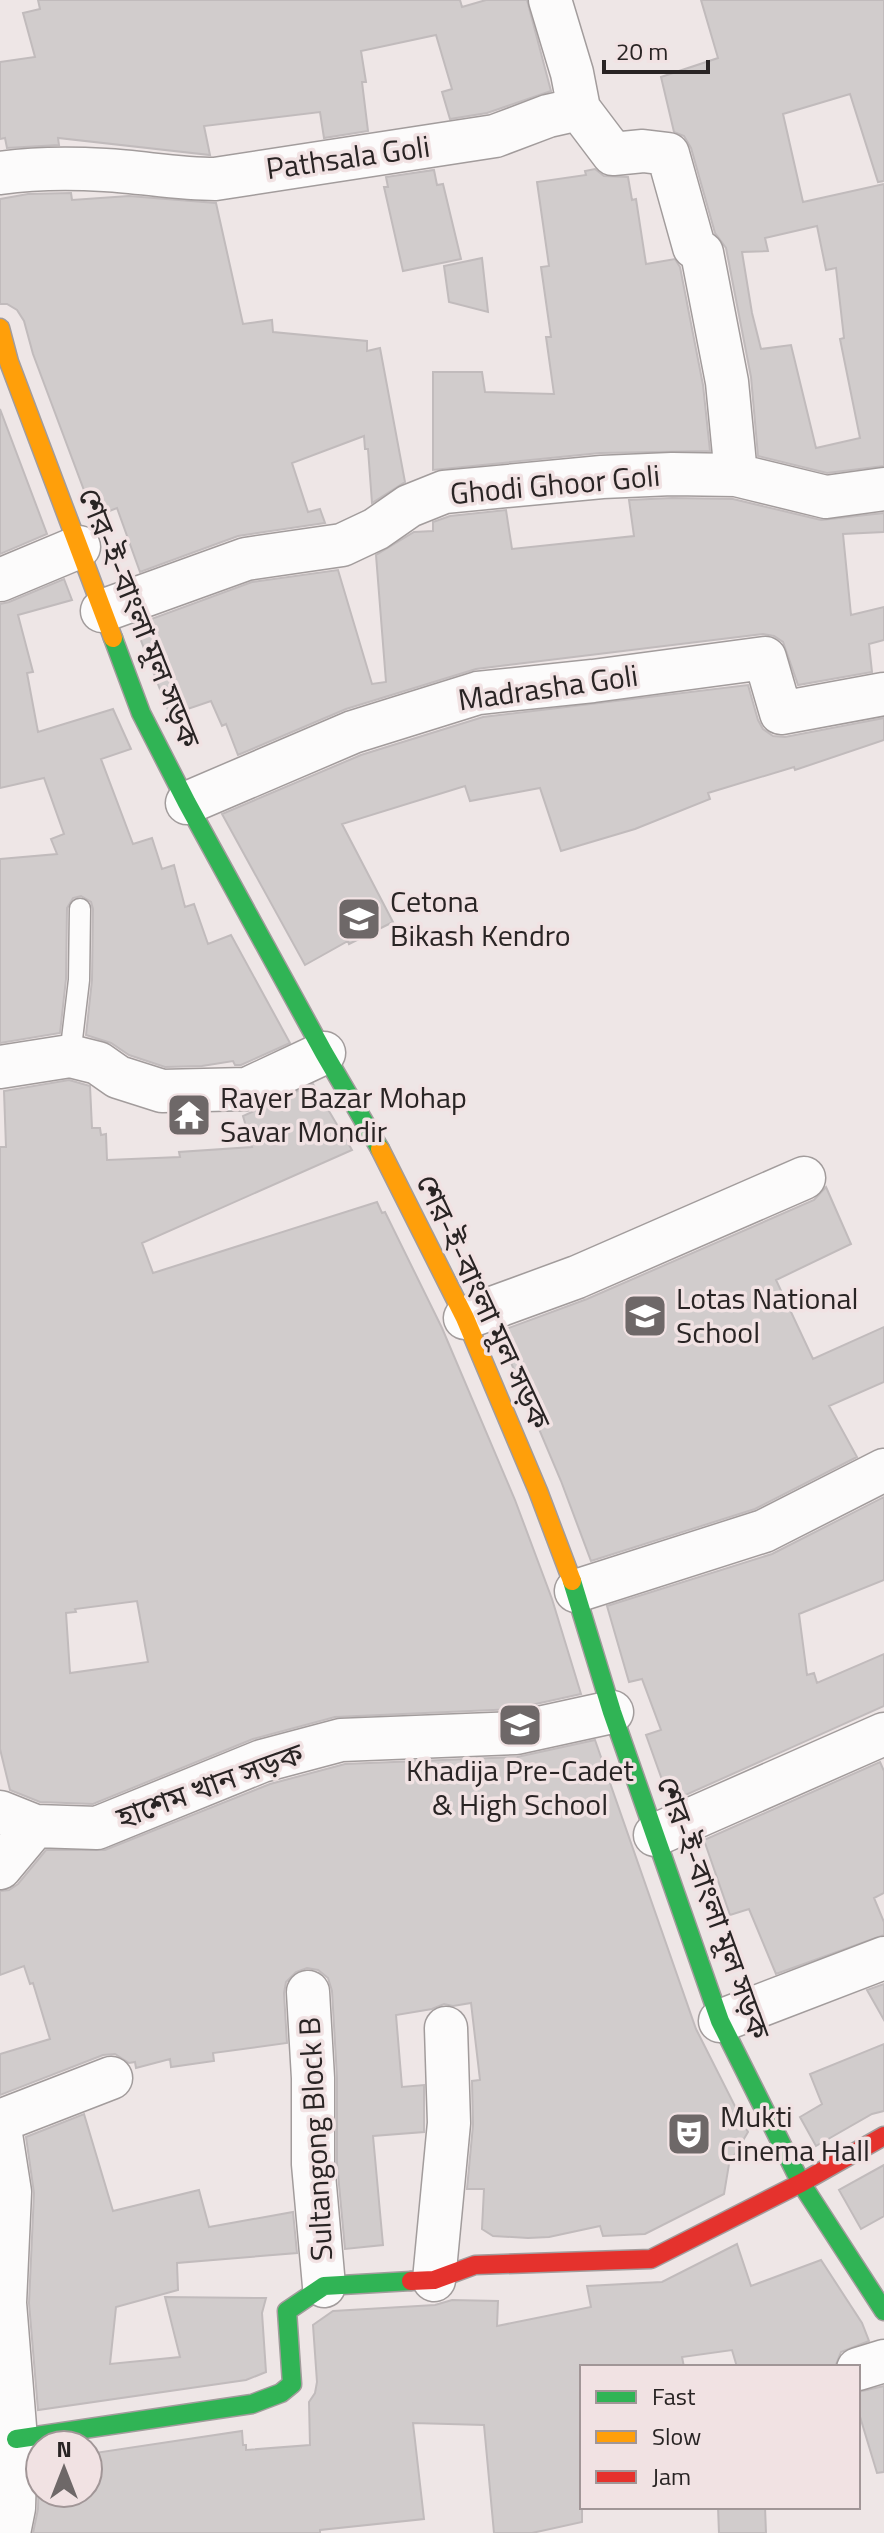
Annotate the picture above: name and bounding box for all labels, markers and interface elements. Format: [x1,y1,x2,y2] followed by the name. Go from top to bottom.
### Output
[604,24,708,74] scale bar
[616,33,668,69] text: 20 m
[263,123,433,191] street label: Pathsala Goli
[448,452,662,516] street label: Ghodi Ghoor Goli
[67,481,213,755] street label: শের-ই-বাংলা মূল সড়ক
[455,652,641,722] street label: Madrasha Goli
[390,878,571,958] place label: Cetona Bikash Kendro
[335,895,383,943] school or university icon: Cetona Bikash Kendro
[220,1074,467,1154] place label: Rayer Bazar Mohap Savar Mondir
[165,1091,213,1139] temple icon: Rayer Bazar Mohap Savar Mondir
[405,1166,564,1437] street label: শের-ই-বাংলা মূল সড়ক
[676,1275,858,1355] place label: Lotas National School
[621,1292,669,1340] school or university icon: Lotas National School
[496,1701,544,1749] school or university icon: Khadija Pre-Cadet & High School
[109,1730,310,1840] street label: হাশেম খান সড়ক
[406,1747,634,1827] place label: Khadija Pre-Cadet & High School
[645,1770,783,2046] street label: শের-ই-বাংলা মূল সড়ক
[286,2016,344,2262] street label: Sultangong Block B
[720,2093,870,2173] place label: Mukti Cinema Hall
[665,2110,713,2158] theatre icon: Mukti Cinema Hall
[580,2365,860,2509] legend
[652,2378,696,2414] text: Fast
[652,2418,701,2454] text: Slow
[24,2429,104,2509] north arrow
[56,2432,72,2466] text: N
[652,2458,691,2494] text: Jam

